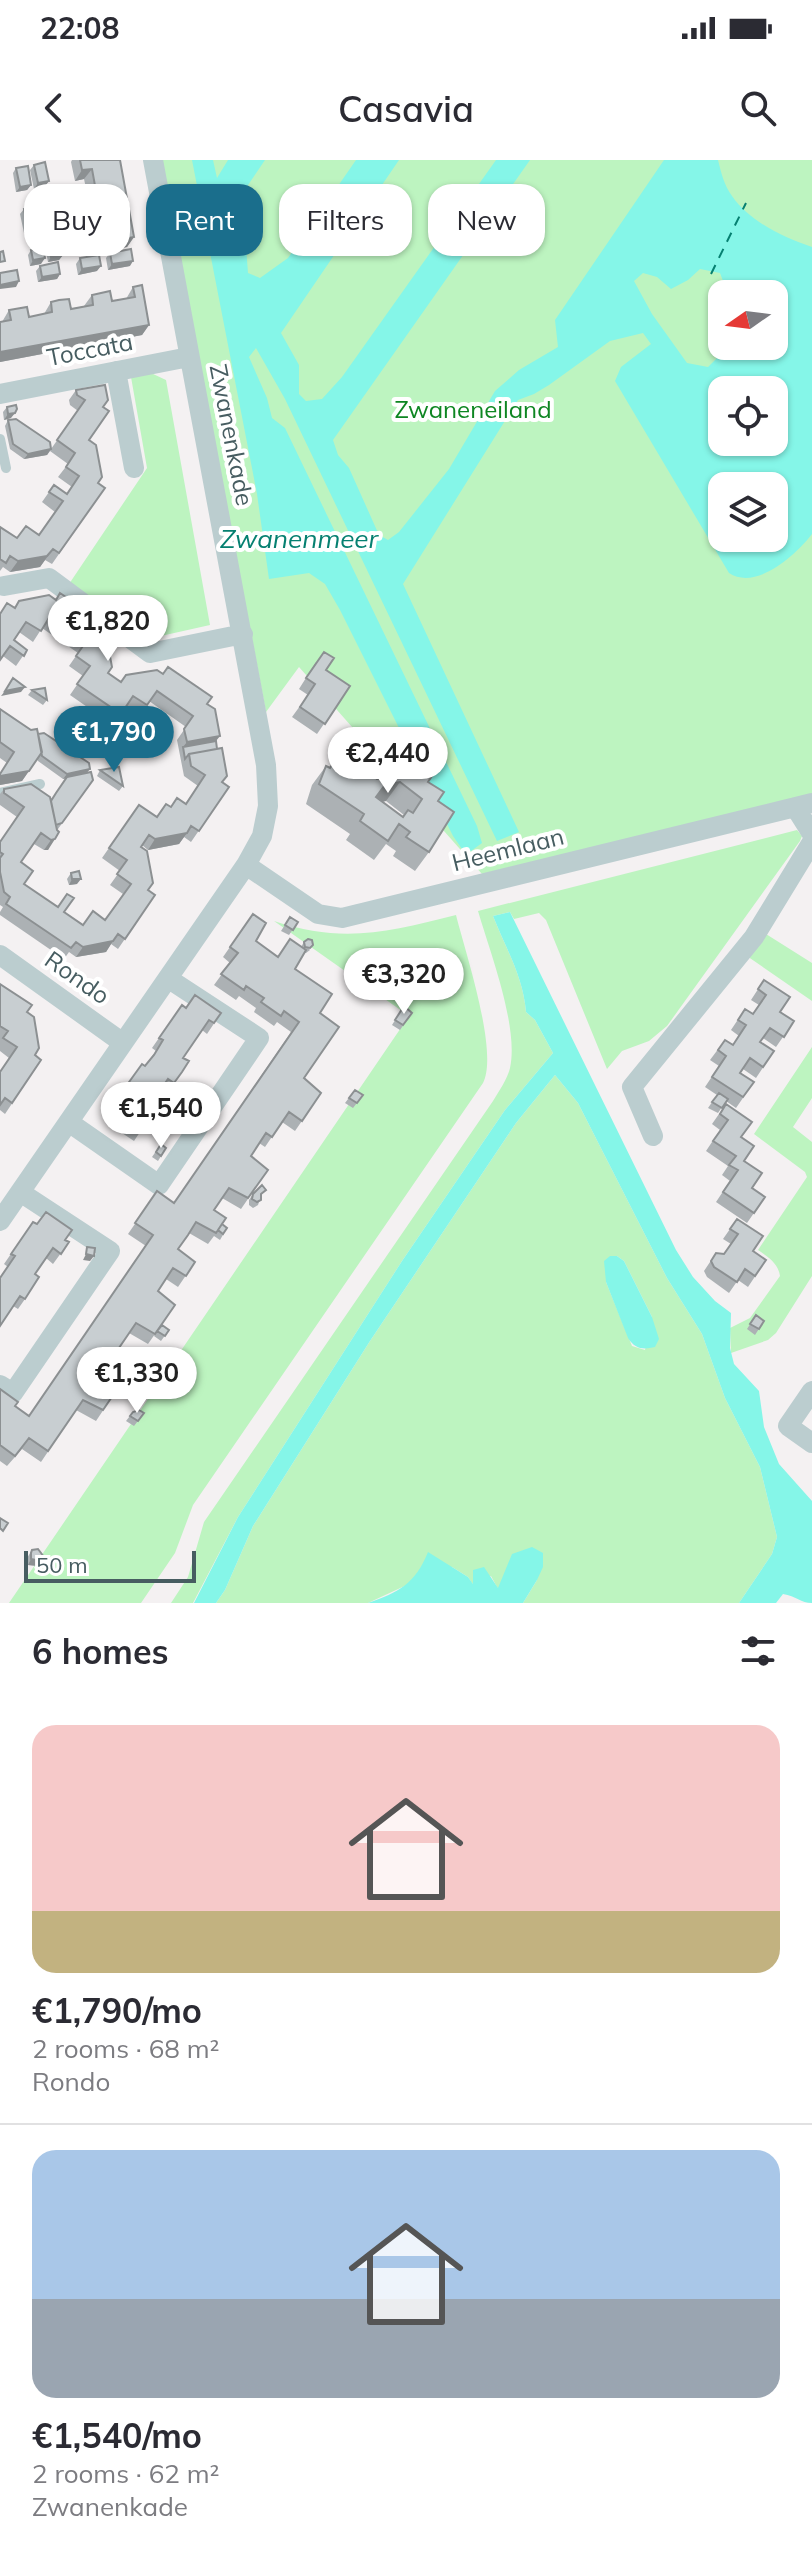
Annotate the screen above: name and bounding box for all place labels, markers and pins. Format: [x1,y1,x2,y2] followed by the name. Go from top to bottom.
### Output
[43,595,173,663] pin: €1,820
[49,706,179,774] pin: €1,790
[323,727,453,795] pin: €2,440
[339,948,469,1016] pin: €3,320
[96,1082,226,1150] pin: €1,540
[72,1347,202,1415] pin: €1,330

